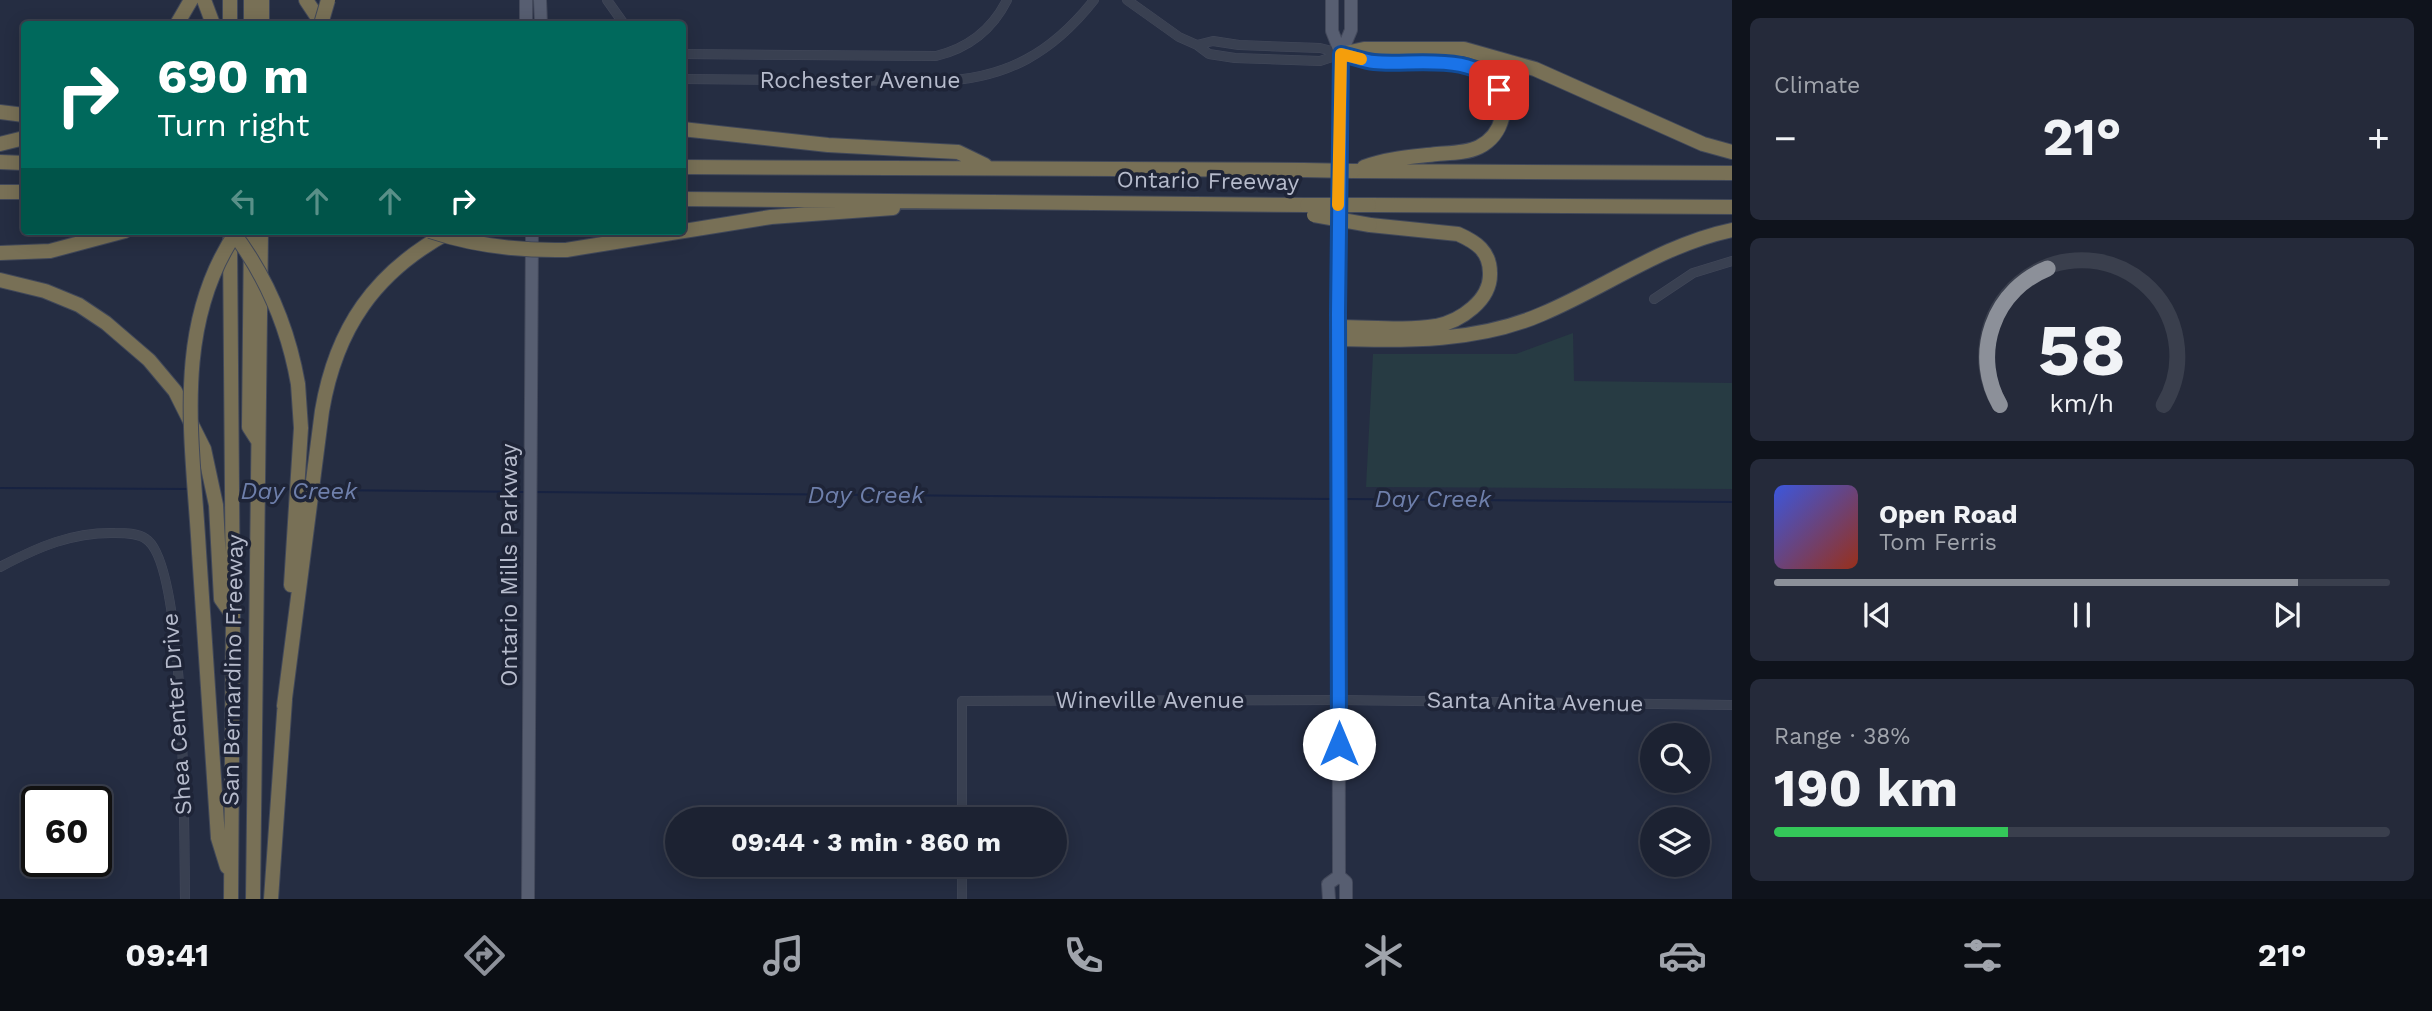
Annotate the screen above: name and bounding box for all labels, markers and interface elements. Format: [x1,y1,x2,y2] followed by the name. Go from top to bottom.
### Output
[157,47,309,105] text: 690 m
[42,49,133,140] icon: right
[1469,60,1529,120] pin
[759,67,961,94] street label: Rochester Avenue
[1480,71,1518,109] icon: arrive
[1774,72,1860,99] text: Climate
[157,106,309,144] text: Turn right
[2042,107,2122,168] text: 21°
[1774,116,1797,160] text: −
[2367,116,2390,160] text: +
[1117,166,1300,196] street label: Ontario Freeway
[225,182,263,220] icon: left
[298,182,336,220] icon: ahead
[371,182,409,220] icon: ahead
[444,182,482,220] icon: right
[2038,308,2126,394] text: 58
[2050,389,2114,418] text: km/h
[496,443,523,687] street label: Ontario Mills Parkway
[241,477,358,505] water label: Day Creek
[808,481,925,509] water label: Day Creek
[1375,485,1492,513] water label: Day Creek
[1879,499,2017,529] text: Open Road
[1879,529,1997,556] text: Tom Ferris
[217,534,249,806] street label: San Bernardino Freeway
[1858,596,1896,634] icon: previous
[2063,596,2101,634] icon: pause
[2268,596,2306,634] icon: next
[156,612,198,816] street label: Shea Center Drive
[1055,687,1245,714] street label: Wineville Avenue
[1426,687,1644,717] street label: Santa Anita Avenue
[1302,707,1376,781] position arrow
[1640,723,1710,877] map controls
[1640,723,1710,793] button: search
[1774,723,1910,750] text: Range · 38%
[1774,758,1958,819] text: 190 km
[21,786,112,877] speed limit sign: 60
[1640,807,1710,877] button: layers
[731,827,1001,857] text: 09:44 · 3 min · 860 m
[460,931,509,980] icon: directions
[759,931,808,980] icon: music
[1059,931,1108,980] icon: phone
[1359,931,1408,980] icon: climate
[1658,931,1707,980] icon: car
[1958,931,2007,980] icon: filters
[125,936,209,974] text: 09:41
[2258,936,2307,974] text: 21°

